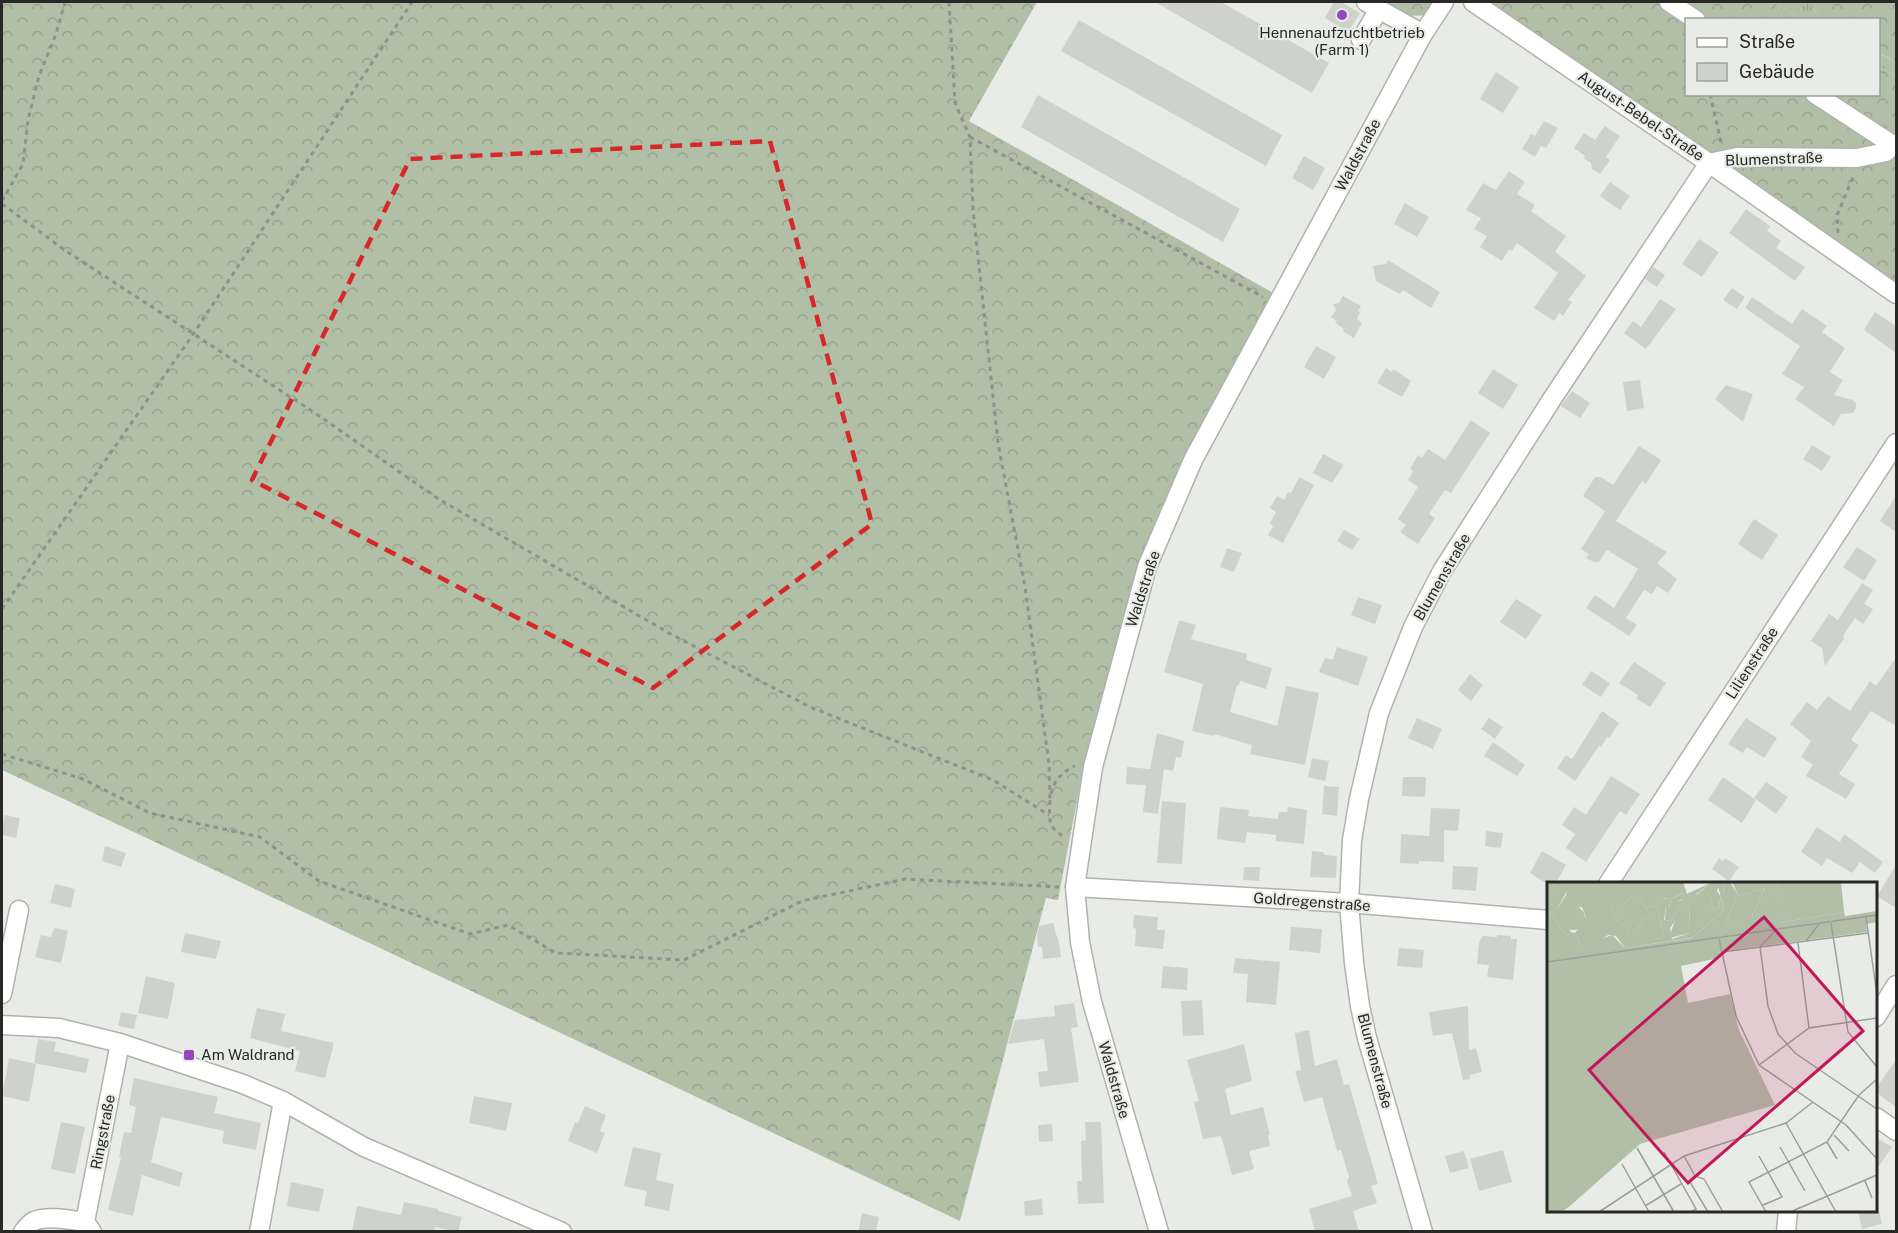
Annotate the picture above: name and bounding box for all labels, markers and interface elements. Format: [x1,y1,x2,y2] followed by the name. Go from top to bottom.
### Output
[1335,8,1349,22] marker: Hennenaufzuchtbetrieb (Farm 1)
[1685,18,1880,96] legend
[1259,24,1425,58] place label: Hennenaufzuchtbetrieb (Farm 1)
[1739,31,1795,52] text: Straße
[1739,61,1814,82] text: Gebäude
[1575,67,1707,164] street label: August-Bebel-Straße
[1331,116,1384,194] street label: Waldstraße
[1725,148,1823,169] street label: Blumenstraße
[1410,530,1473,623] street label: Blumenstraße
[1122,548,1163,629] street label: Waldstraße
[1722,624,1781,702] street label: Lilienstraße
[1547,882,1877,1212] inset map
[1253,889,1371,914] street label: Goldregenstraße
[1355,1011,1396,1110] street label: Blumenstraße
[1095,1039,1134,1120] street label: Waldstraße
[201,1046,295,1063] place label: Am Waldrand
[182,1048,196,1062] marker: Am Waldrand
[87,1093,118,1171] street label: Ringstraße

